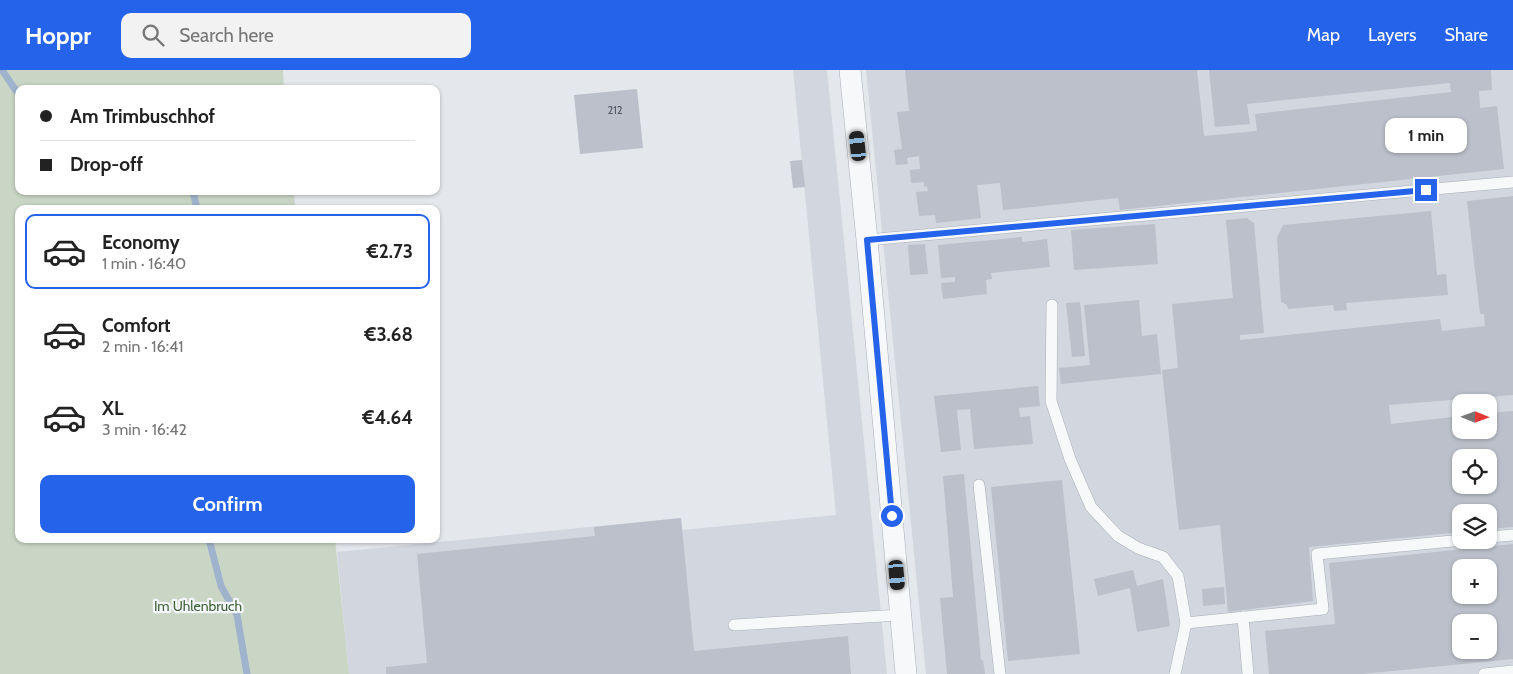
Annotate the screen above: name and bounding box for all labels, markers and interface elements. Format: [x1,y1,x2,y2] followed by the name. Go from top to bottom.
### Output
[121,13,471,58] search box
[25,21,91,50] text: Hoppr
[139,21,167,49] icon: search
[179,24,274,47] text: Search here
[1307,24,1340,46] text: Map
[1368,24,1417,46] text: Layers
[1445,24,1488,46] text: Share
[607,103,623,117] house number: 212
[70,105,215,128] text: Am Trimbuschhof
[1385,118,1467,152] callout: 1 min
[1408,126,1444,145] text: 1 min
[848,130,867,162] car
[70,153,143,176] text: Drop-off
[1415,179,1437,201] route end
[42,229,87,274] icon: car
[102,231,180,254] text: Economy
[367,240,413,263] text: €2.73
[102,254,186,273] text: 1 min · 16:40
[42,312,87,357] icon: car
[102,314,171,337] text: Comfort
[364,323,413,346] text: €3.68
[102,337,183,356] text: 2 min · 16:41
[1452,394,1498,439] north arrow
[1452,394,1497,659] map controls
[42,395,87,440] icon: car
[102,397,123,420] text: XL
[362,406,413,429] text: €4.64
[102,420,187,439] text: 3 min · 16:42
[1452,449,1497,494] button: locate
[40,475,415,533] button: Confirm
[1452,504,1497,549] button: layers
[881,505,903,527] route start
[888,559,905,591] car
[1452,559,1497,604] button: +
[154,597,242,615] park label: Im Uhlenbruch
[1452,614,1497,659] button: −

